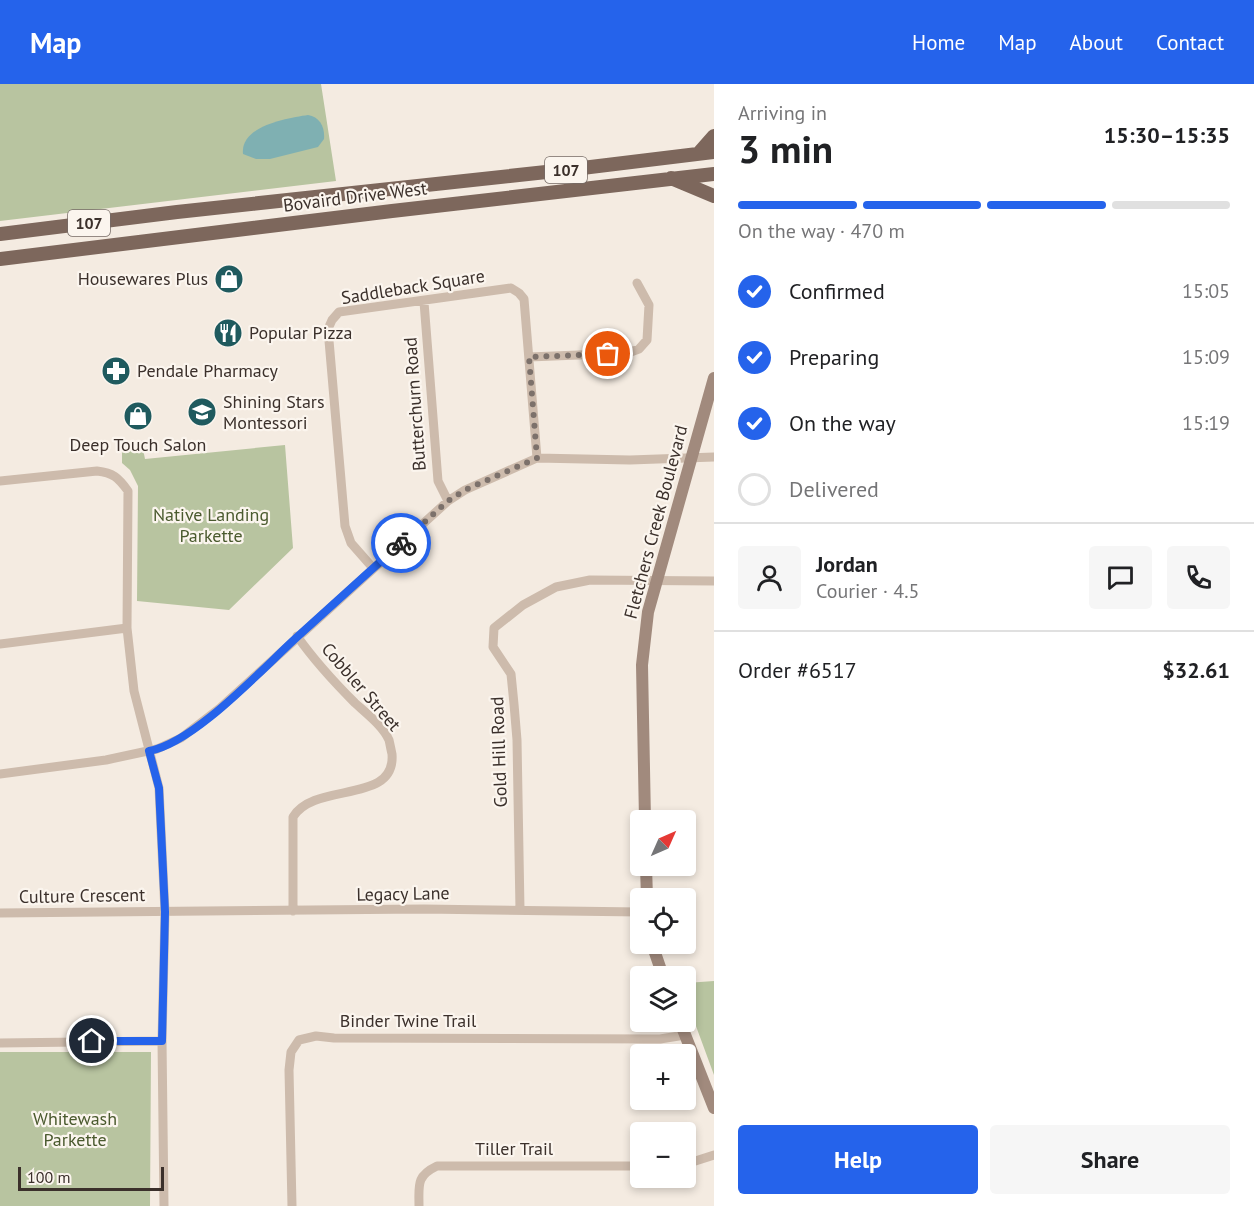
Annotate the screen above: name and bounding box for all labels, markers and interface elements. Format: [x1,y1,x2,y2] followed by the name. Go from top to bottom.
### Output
[30,24,81,61] text: Map
[912,29,965,56] text: Home
[998,29,1037,56] text: Map
[1070,29,1123,56] text: About
[1156,29,1224,56] text: Contact
[738,100,827,126] text: Arriving in
[1104,121,1230,149] text: 15:30–15:35
[738,123,833,174] text: 3 min
[545,157,587,183] road number: 107
[282,176,428,217] street label: Bovaird Drive West
[68,210,110,236] road number: 107
[738,218,905,244] text: On the way · 470 m
[213,263,245,295] shop icon: Housewares Plus
[339,264,486,309] street label: Saddleback Square
[78,267,208,290] place label: Housewares Plus
[738,275,771,308] icon: check
[789,277,885,305] text: Confirmed
[1182,278,1230,304] text: 15:05
[212,317,244,349] restaurant icon: Popular Pizza
[249,321,353,344] place label: Popular Pizza
[582,328,633,379] pin
[398,336,431,472] street label: Butterchurn Road
[591,337,624,370] icon: bag
[738,341,771,374] icon: check
[789,343,879,371] text: Preparing
[1182,344,1230,370] text: 15:09
[100,355,132,387] pharmacy icon: Pendale Pharmacy
[137,359,279,382] place label: Pendale Pharmacy
[223,390,325,434] place label: Shining Stars Montessori
[186,396,218,428] school or university icon: Shining Stars Montessori
[122,400,154,432] shop icon: Deep Touch Salon
[738,407,771,440] icon: check
[789,409,896,437] text: On the way
[1182,410,1230,436] text: 15:19
[619,423,692,621] street label: Fletchers Creek Boulevard
[70,433,206,456] place label: Deep Touch Salon
[789,475,879,503] text: Delivered
[153,503,269,547] park label: Native Landing Parkette
[371,513,431,573] courier
[385,527,418,560] icon: bike
[738,546,801,609] button: person
[1089,546,1152,609] button: chat
[1167,546,1230,609] button: phone
[816,550,878,578] text: Jordan
[816,578,919,604] text: Courier · 4.5
[317,638,406,736] street label: Cobbler Street
[738,656,857,684] text: Order #6517
[1162,656,1230,684] text: $32.61
[485,696,512,808] street label: Gold Hill Road
[630,810,696,876] north arrow
[630,810,696,1188] map controls
[356,881,450,906] street label: Legacy Lane
[19,883,145,908] street label: Culture Crescent
[630,888,696,954] button: locate
[630,966,696,1032] button: layers
[340,1009,477,1032] street label: Binder Twine Trail
[66,1015,117,1066] pin
[75,1024,108,1057] icon: home
[630,1044,696,1110] button: +
[33,1107,117,1151] park label: Whitewash Parkette
[630,1122,696,1188] button: −
[738,1125,978,1194] button: Help
[990,1125,1230,1194] button: Share
[475,1137,554,1160] street label: Tiller Trail
[18,1164,164,1192] scale bar
[27,1167,70,1187] text: 100 m

